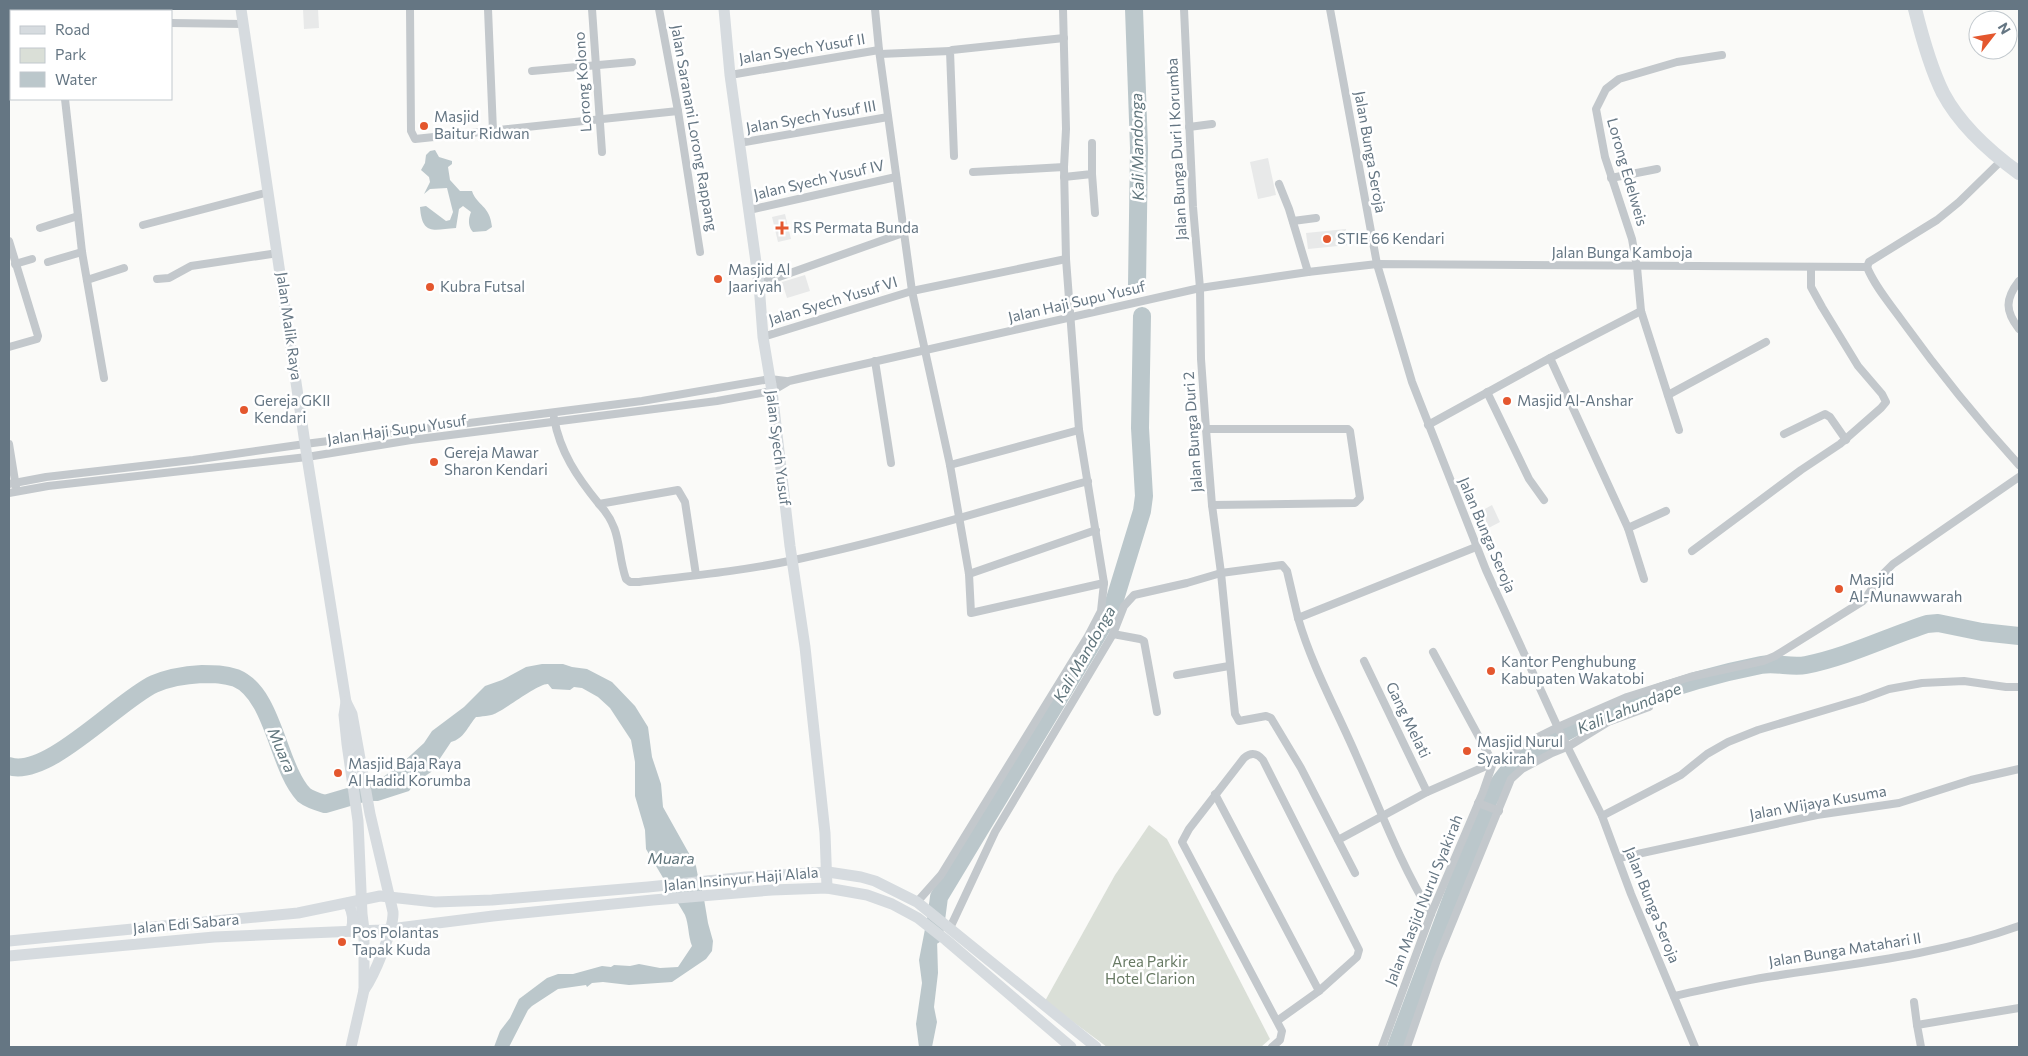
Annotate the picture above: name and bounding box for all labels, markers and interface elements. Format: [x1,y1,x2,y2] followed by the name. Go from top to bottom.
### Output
[10,10,172,100] legend
[1968,10,2018,60] north arrow
[1995,19,2015,37] text: N
[55,20,90,38] text: Road
[668,23,722,233] street label: Jalan Saranani Lorong Rappang
[737,29,866,67] street label: Jalan Syech Yusuf II
[570,31,594,133] street label: Lorong Kolono
[55,45,86,63] text: Park
[1162,57,1190,241] street label: Jalan Bunga Duri I Korumba
[55,70,97,88] text: Water
[1351,89,1391,214] street label: Jalan Bunga Seroja
[1126,93,1147,201] water label: Kali Mandonga
[744,96,877,136] street label: Jalan Syech Yusuf III
[434,107,530,142] place label: Masjid Baitur Ridwan
[1604,116,1652,228] street label: Lorong Edelweis
[418,120,430,132] marker: Masjid Baitur Ridwan
[752,155,886,203] street label: Jalan Syech Yusuf IV
[793,218,919,236] place label: RS Permata Bunda
[775,221,789,235] marker: RS Permata Bunda
[1337,229,1445,247] place label: STIE 66 Kendari
[1321,233,1333,245] marker: STIE 66 Kendari
[1551,243,1693,261] street label: Jalan Bunga Kamboja
[728,260,790,295] place label: Masjid Al Jaariyah
[273,271,307,381] street label: Jalan Malik Raya
[766,272,899,328] street label: Jalan Syech Yusuf VI
[712,273,724,285] marker: Masjid Al Jaariyah
[1006,276,1147,326] street label: Jalan Haji Supu Yusuf
[440,277,525,295] place label: Kubra Futsal
[424,281,436,293] marker: Kubra Futsal
[1179,371,1205,493] street label: Jalan Bunga Duri 2
[763,389,795,507] street label: Jalan Syech Yusuf
[254,391,331,426] place label: Gereja GKII Kendari
[1517,391,1634,409] place label: Masjid Al-Anshar
[1501,395,1513,407] marker: Masjid Al-Anshar
[238,404,250,416] marker: Gereja GKII Kendari
[326,410,468,448] street label: Jalan Haji Supu Yusuf
[444,443,548,478] place label: Gereja Mawar Sharon Kendari
[428,456,440,468] marker: Gereja Mawar Sharon Kendari
[1455,474,1520,595] street label: Jalan Bunga Seroja
[1849,570,1962,605] place label: Masjid Al-Munawwarah
[1833,583,1845,595] marker: Masjid Al-Munawwarah
[1048,602,1119,705] water label: Kali Mandonga
[1501,652,1644,687] place label: Kantor Penghubung Kabupaten Wakatobi
[1485,665,1497,677] marker: Kantor Penghubung Kabupaten Wakatobi
[1574,678,1684,737] water label: Kali Lahundape
[1383,679,1435,761] street label: Gang Melati
[264,724,300,775] water label: Muara
[1477,732,1563,767] place label: Masjid Nurul Syakirah
[1461,745,1473,757] marker: Masjid Nurul Syakirah
[348,754,471,789] place label: Masjid Baja Raya Al Hadid Korumba
[332,767,344,779] marker: Masjid Baja Raya Al Hadid Korumba
[1748,781,1888,823] street label: Jalan Wijaya Kusuma
[1381,812,1466,988] street label: Jalan Masjid Nurul Syakirah
[1621,844,1684,965] street label: Jalan Bunga Seroja
[647,848,695,867] water label: Muara
[663,862,819,894] street label: Jalan Insinyur Haji Alala
[132,909,240,937] street label: Jalan Edi Sabara
[352,923,439,958] place label: Pos Polantas Tapak Kuda
[1767,928,1922,970] street label: Jalan Bunga Matahari II
[336,936,348,948] marker: Pos Polantas Tapak Kuda
[1105,952,1195,987] park label: Area Parkir Hotel Clarion

